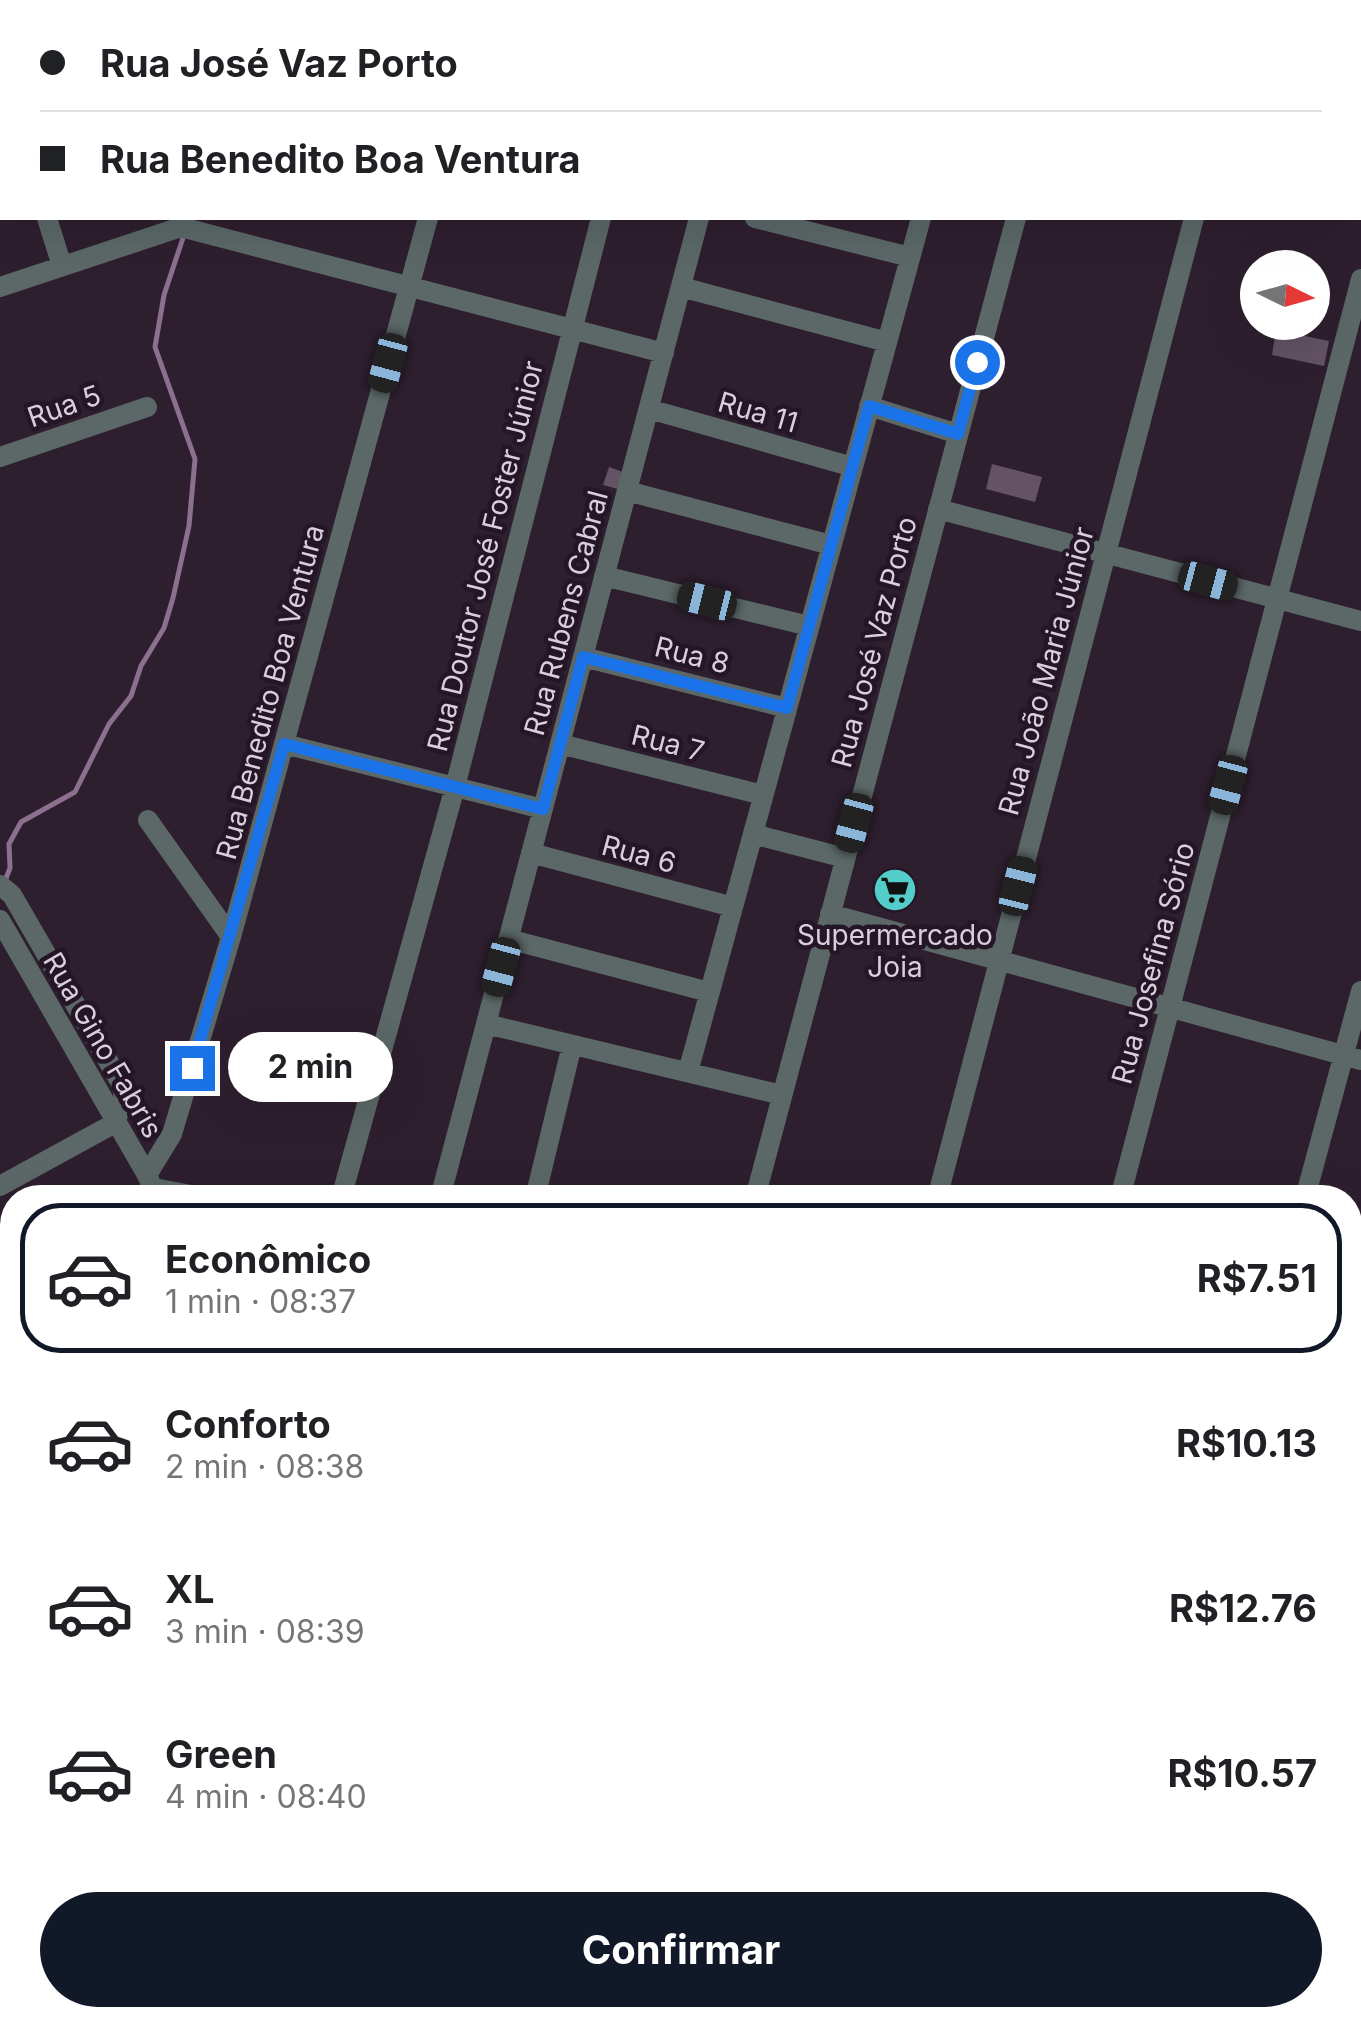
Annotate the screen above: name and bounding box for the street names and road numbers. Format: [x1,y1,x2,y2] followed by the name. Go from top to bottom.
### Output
[420,357,550,755] street label: Rua Doutor José Foster Júnior
[23,378,105,434] street label: Rua 5
[714,385,802,439] street label: Rua 11
[517,487,615,739] street label: Rua Rubens Cabral
[824,513,924,771] street label: Rua José Vaz Porto
[209,521,331,863] street label: Rua Benedito Boa Ventura
[991,523,1101,819] street label: Rua João Maria Júnior
[651,629,733,681] street label: Rua 8
[628,718,708,768] street label: Rua 7
[598,828,680,880] street label: Rua 6
[1104,839,1202,1087] street label: Rua Josefina Sório
[36,946,170,1144] street label: Rua Gino Fabris

